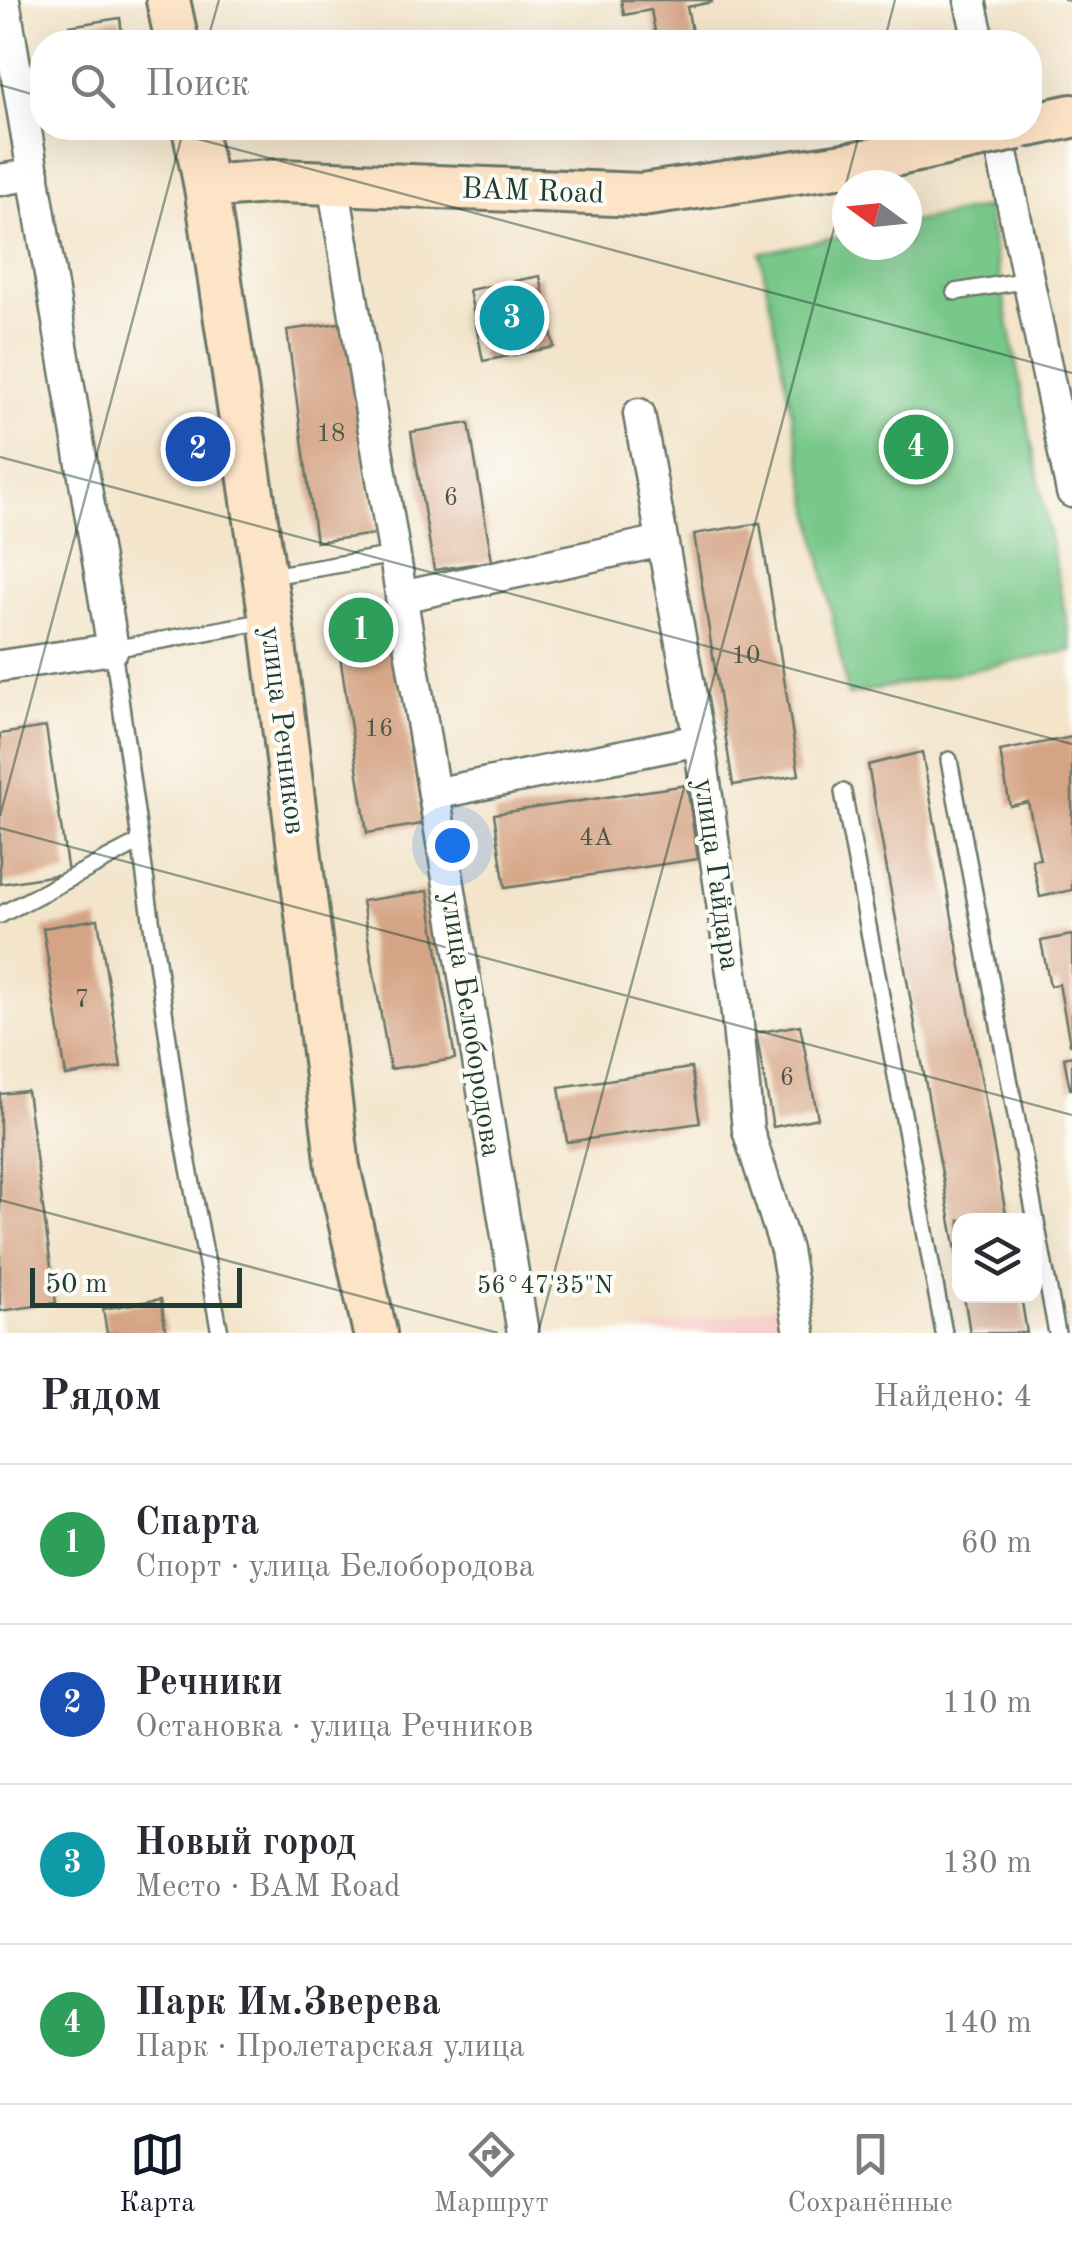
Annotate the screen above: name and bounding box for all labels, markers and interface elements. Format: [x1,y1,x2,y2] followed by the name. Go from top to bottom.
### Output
[30,30,1042,140] search box
[65,58,120,113] icon: search
[145,66,250,104] text: Поиск
[832,170,922,260] north arrow
[461,175,605,209] street label: BAM Road
[480,280,544,356] pin: 3
[884,410,948,484] pin: 4
[166,412,230,486] pin: 2
[316,422,346,447] house number: 18
[444,486,458,511] house number: 6
[328,592,394,668] pin: 1
[254,624,310,836] street label: улица Речников
[731,644,761,669] house number: 10
[364,717,394,742] house number: 16
[688,776,744,972] street label: улица Гайдара
[427,820,478,871] your location
[579,826,613,851] house number: 4А
[434,889,506,1159] street label: улица Белобородова
[75,988,89,1013] house number: 7
[780,1066,794,1091] house number: 6
[952,1213,1042,1303] map controls
[952,1213,1042,1303] button: layers
[30,1263,242,1308] scale bar
[45,1271,108,1299] text: 50 m
[477,1274,613,1299] text: 56°47'35"N
[40,1377,162,1419] text: Рядом
[873,1382,1032,1414] text: Найдено: 4
[135,1505,259,1543] text: Спарта
[63,1528,82,1560] text: 1
[961,1528,1032,1560] text: 60 m
[135,1552,535,1584] text: Спорт · улица Белобородова
[135,1665,283,1703] text: Речники
[63,1688,82,1720] text: 2
[942,1688,1032,1720] text: 110 m
[135,1712,533,1744] text: Остановка · улица Речников
[135,1825,356,1863] text: Новый город
[63,1848,82,1880] text: 3
[942,1848,1032,1880] text: 130 m
[135,1872,401,1904] text: Место · BAM Road
[135,1985,441,2023] text: Парк Им.Зверева
[63,2008,82,2040] text: 4
[942,2008,1032,2040] text: 140 m
[135,2032,525,2064] text: Парк · Пролетарская улица
[119,2127,195,2222] tab: Карта
[434,2127,549,2222] tab: Маршрут
[787,2127,953,2222] tab: Сохранённые

